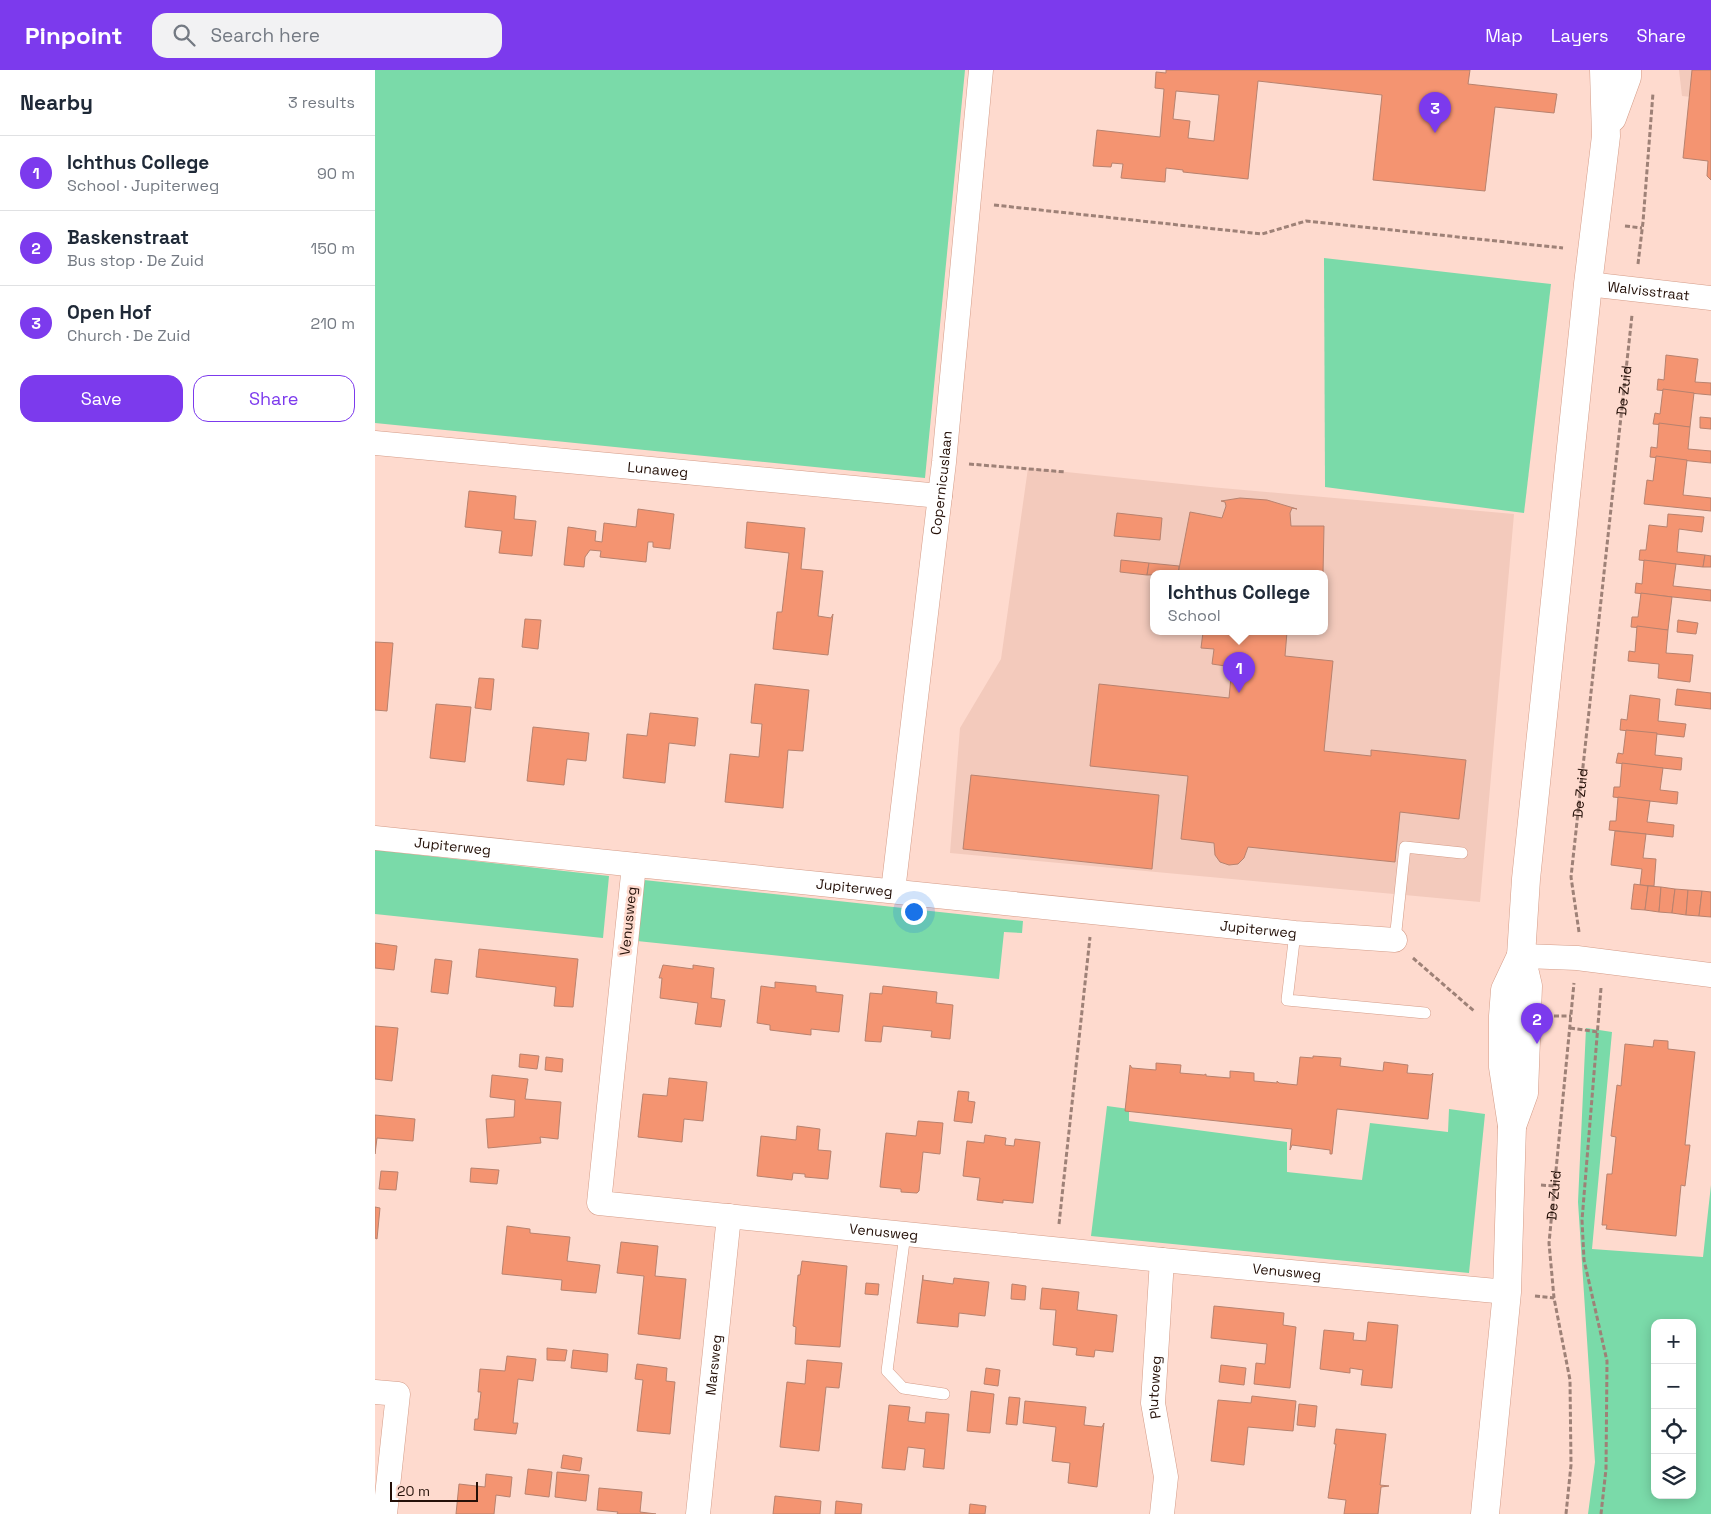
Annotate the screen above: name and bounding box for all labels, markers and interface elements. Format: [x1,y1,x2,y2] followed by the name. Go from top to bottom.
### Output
[152,13,502,58] search box
[25,20,122,51] text: Pinpoint
[170,21,198,49] icon: search
[210,23,320,48] text: Search here
[1485,24,1523,47] text: Map
[1551,24,1608,47] text: Layers
[1636,24,1686,47] text: Share
[20,89,93,116] text: Nearby
[288,92,355,113] text: 3 results
[1419,92,1451,133] pin: 3
[67,150,209,175] text: Ichthus College
[32,163,40,184] text: 1
[317,163,355,184] text: 90 m
[67,175,219,196] text: School · Jupiterweg
[67,225,189,250] text: Baskenstraat
[31,238,41,259] text: 2
[311,238,355,259] text: 150 m
[67,250,204,271] text: Bus stop · De Zuid
[1606,277,1691,305] street label: Walvisstraat
[67,300,152,325] text: Open Hof
[31,313,41,334] text: 3
[311,313,355,334] text: 210 m
[67,325,190,346] text: Church · De Zuid
[1612,364,1635,416] street label: De Zuid
[20,375,183,422] button: Save
[193,375,355,422] button: Share
[926,430,956,536] street label: Copernicuslaan
[627,458,689,481] street label: Lunaweg
[1150,570,1328,635] popup
[1168,580,1310,605] text: Ichthus College
[1168,605,1221,626] text: School
[1223,652,1255,693] pin: 1
[1568,767,1592,819] street label: De Zuid
[413,833,492,859] street label: Jupiterweg
[815,875,894,900] street label: Jupiterweg
[615,886,641,956] street label: Venusweg
[901,899,927,925] your location
[1219,916,1298,942] street label: Jupiterweg
[1521,1003,1553,1044] pin: 2
[1542,1169,1565,1221] street label: De Zuid
[848,1219,919,1244] street label: Venusweg
[1252,1259,1322,1284] street label: Venusweg
[1651,1319,1696,1499] map controls
[1651,1319,1696,1364] button: +
[701,1334,726,1396] street label: Marsweg
[1144,1355,1165,1420] street label: Plutoweg
[1651,1364,1696,1409] button: −
[1651,1409,1696,1454] button: locate
[1651,1454,1696,1499] button: layers
[390,1479,477,1502] scale bar
[397,1482,430,1500] text: 20 m

